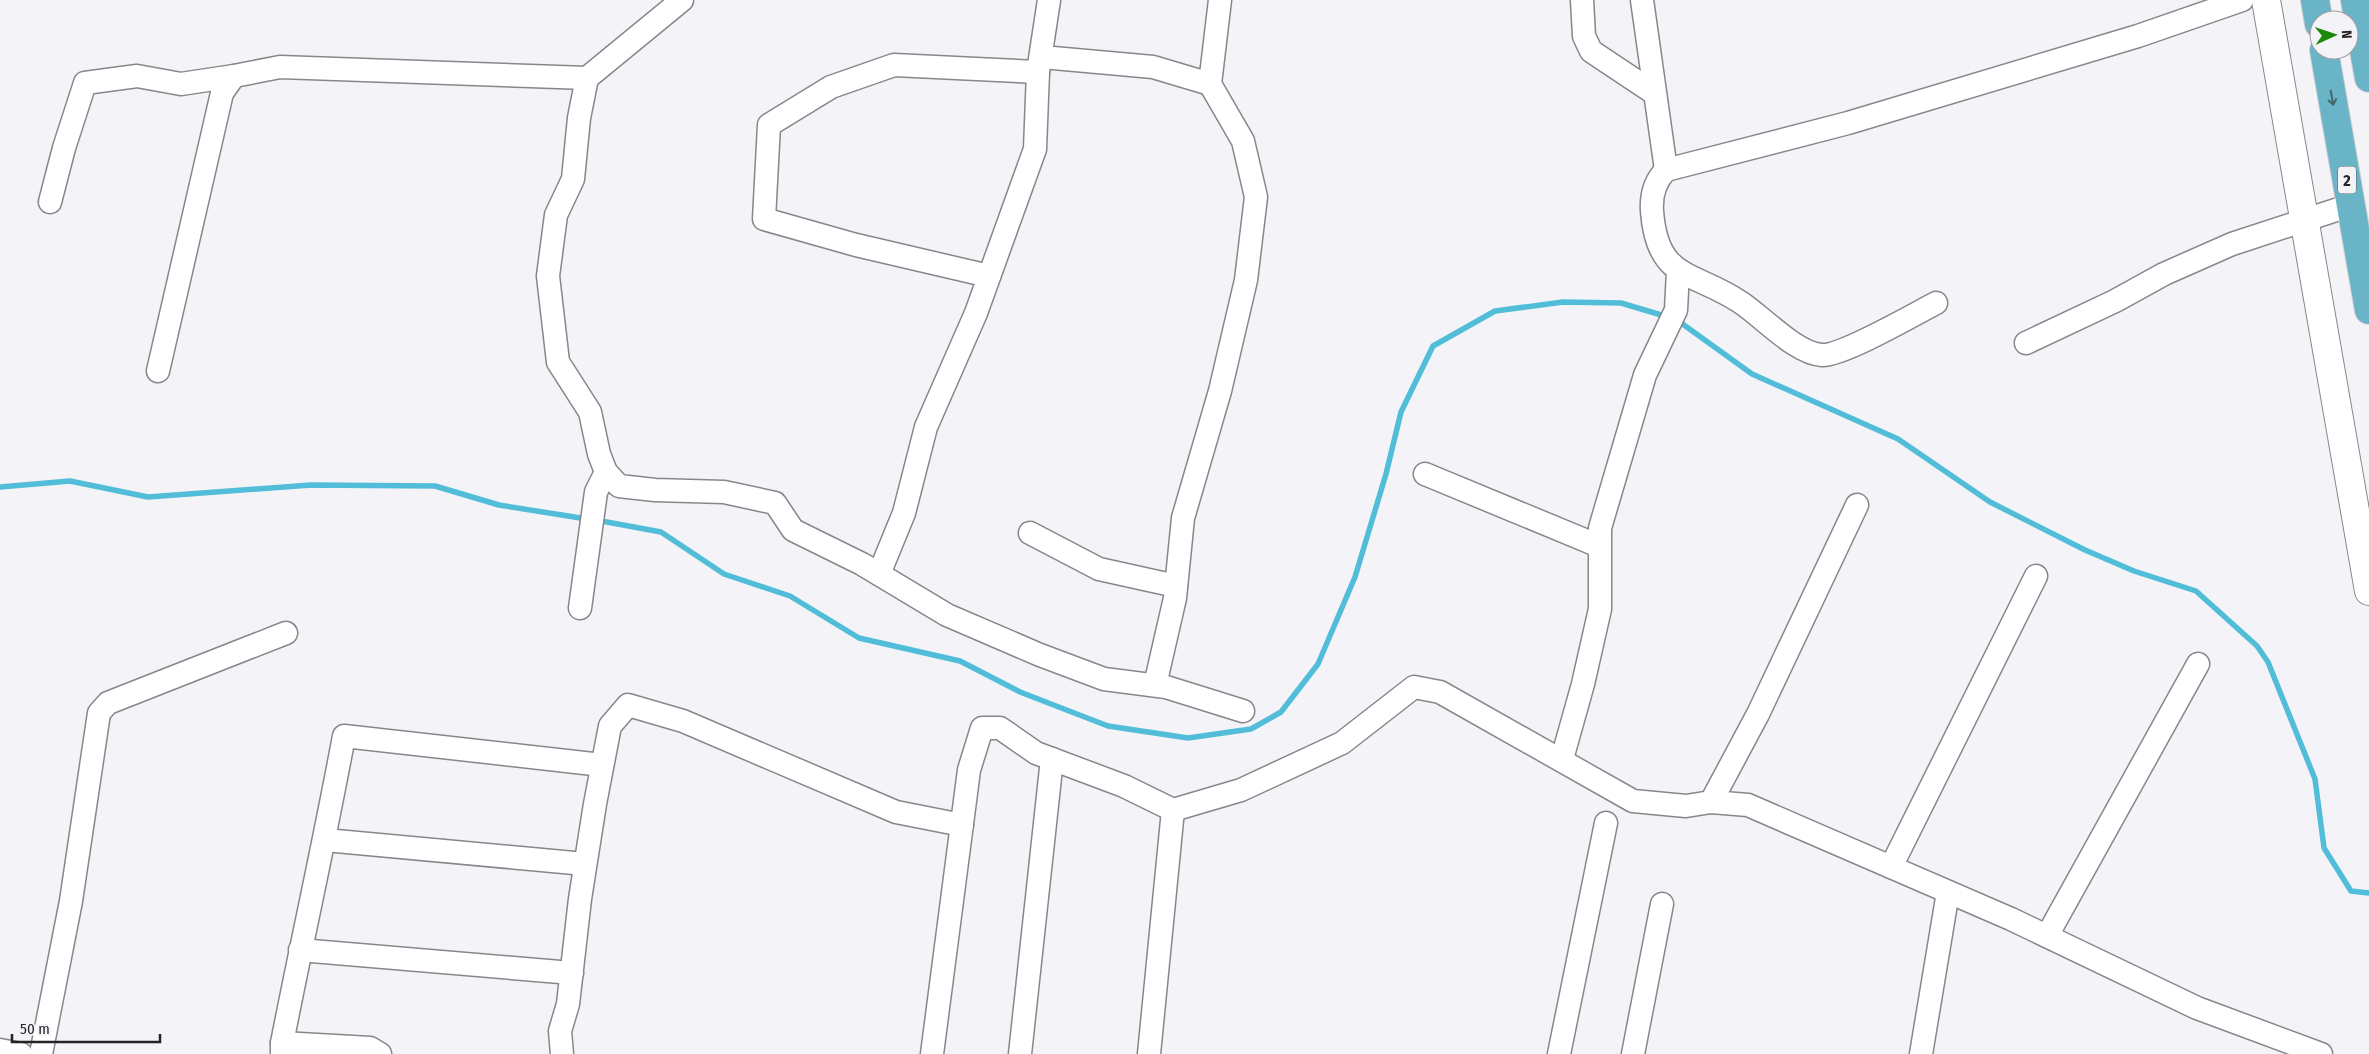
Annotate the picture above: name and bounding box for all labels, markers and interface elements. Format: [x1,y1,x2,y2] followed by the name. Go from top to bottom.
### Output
[2309,10,2359,60] north arrow
[2338,30,2355,39] text: N
[2328,90,2338,106] one-way arrow
[2338,166,2356,194] road number: 2
[12,1012,160,1044] scale bar
[20,1020,50,1038] text: 50 m

